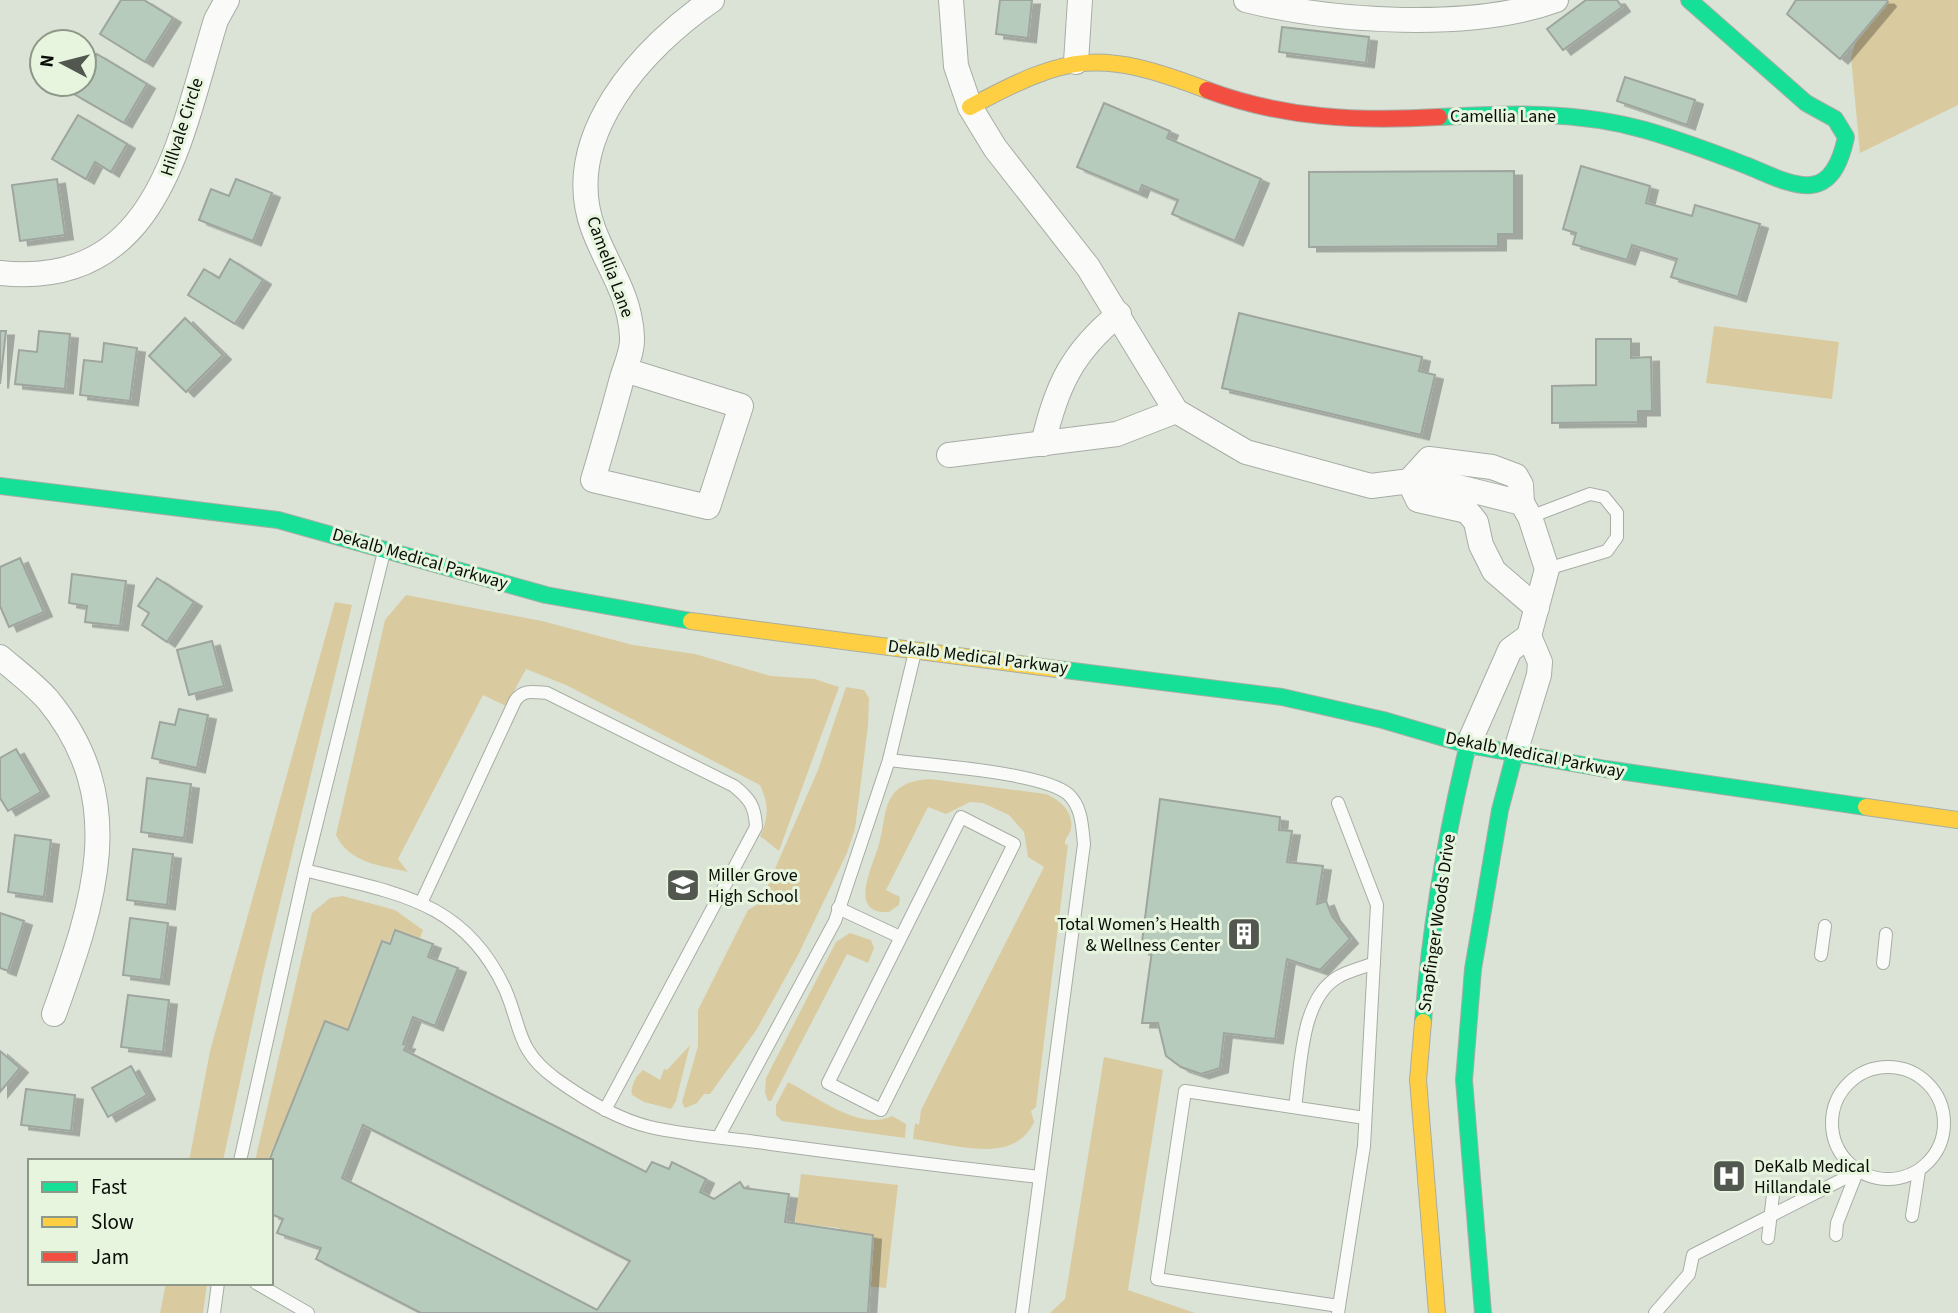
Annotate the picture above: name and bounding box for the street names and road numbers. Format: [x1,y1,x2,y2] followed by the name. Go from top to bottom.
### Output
[154,75,210,179] street label: Hillvale Circle
[1450,104,1556,129] street label: Camellia Lane
[580,213,640,321] street label: Camellia Lane
[329,522,511,596] street label: Dekalb Medical Parkway
[886,634,1070,681] street label: Dekalb Medical Parkway
[1444,725,1627,785] street label: Dekalb Medical Parkway
[1412,832,1462,1014] street label: Snapfinger Woods Drive

